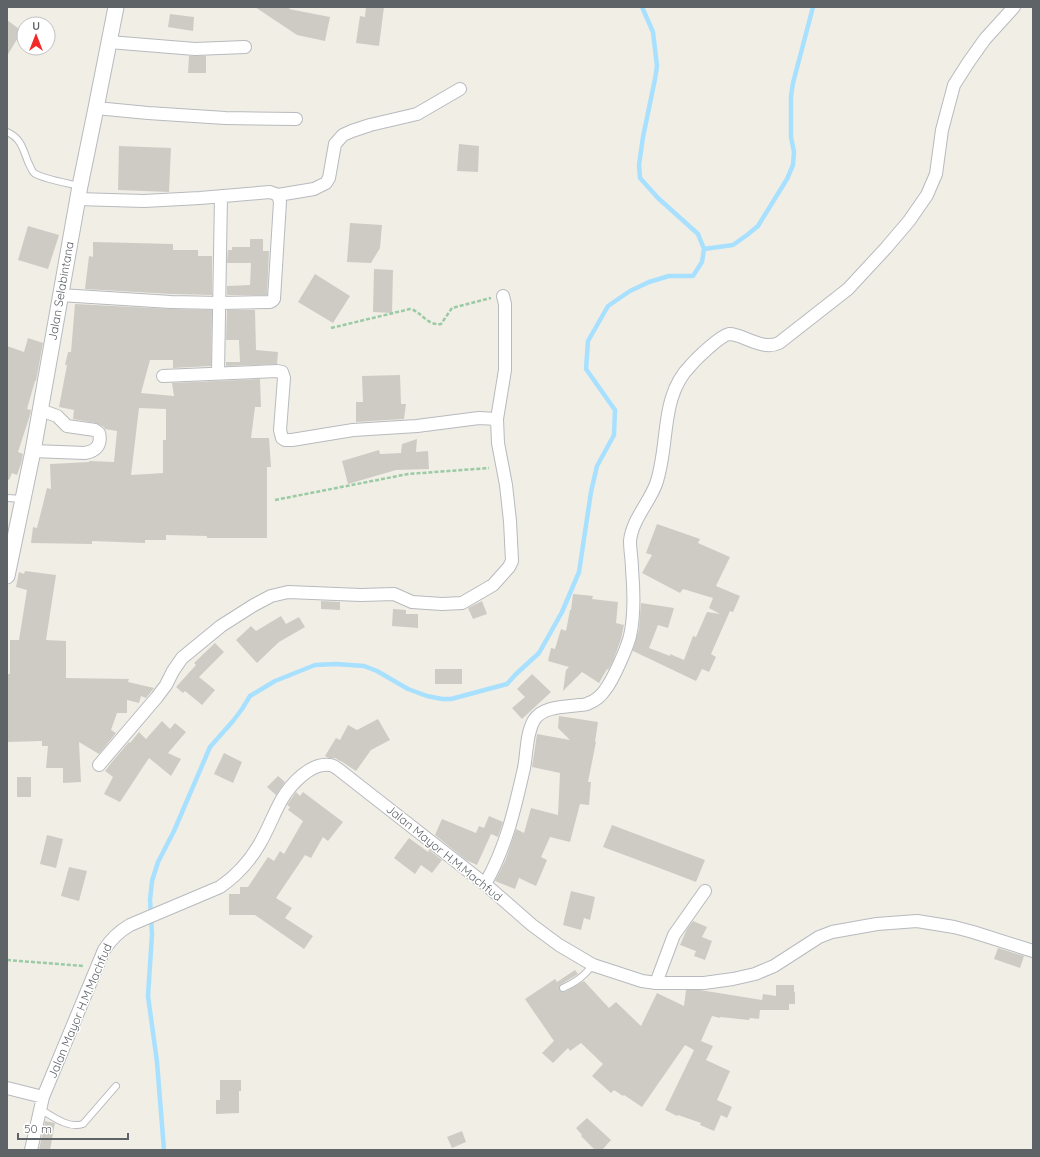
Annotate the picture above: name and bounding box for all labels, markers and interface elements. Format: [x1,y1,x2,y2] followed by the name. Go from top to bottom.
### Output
[16,16,56,56] north arrow
[32,19,40,33] text: U
[44,240,77,342] street label: Jalan Selabintana
[383,801,505,904] street label: Jalan Mayor H.M.Machfud
[44,941,115,1080] street label: Jalan Mayor H.M.Machfud
[18,1115,128,1141] scale bar
[24,1121,52,1136] text: 50 m

